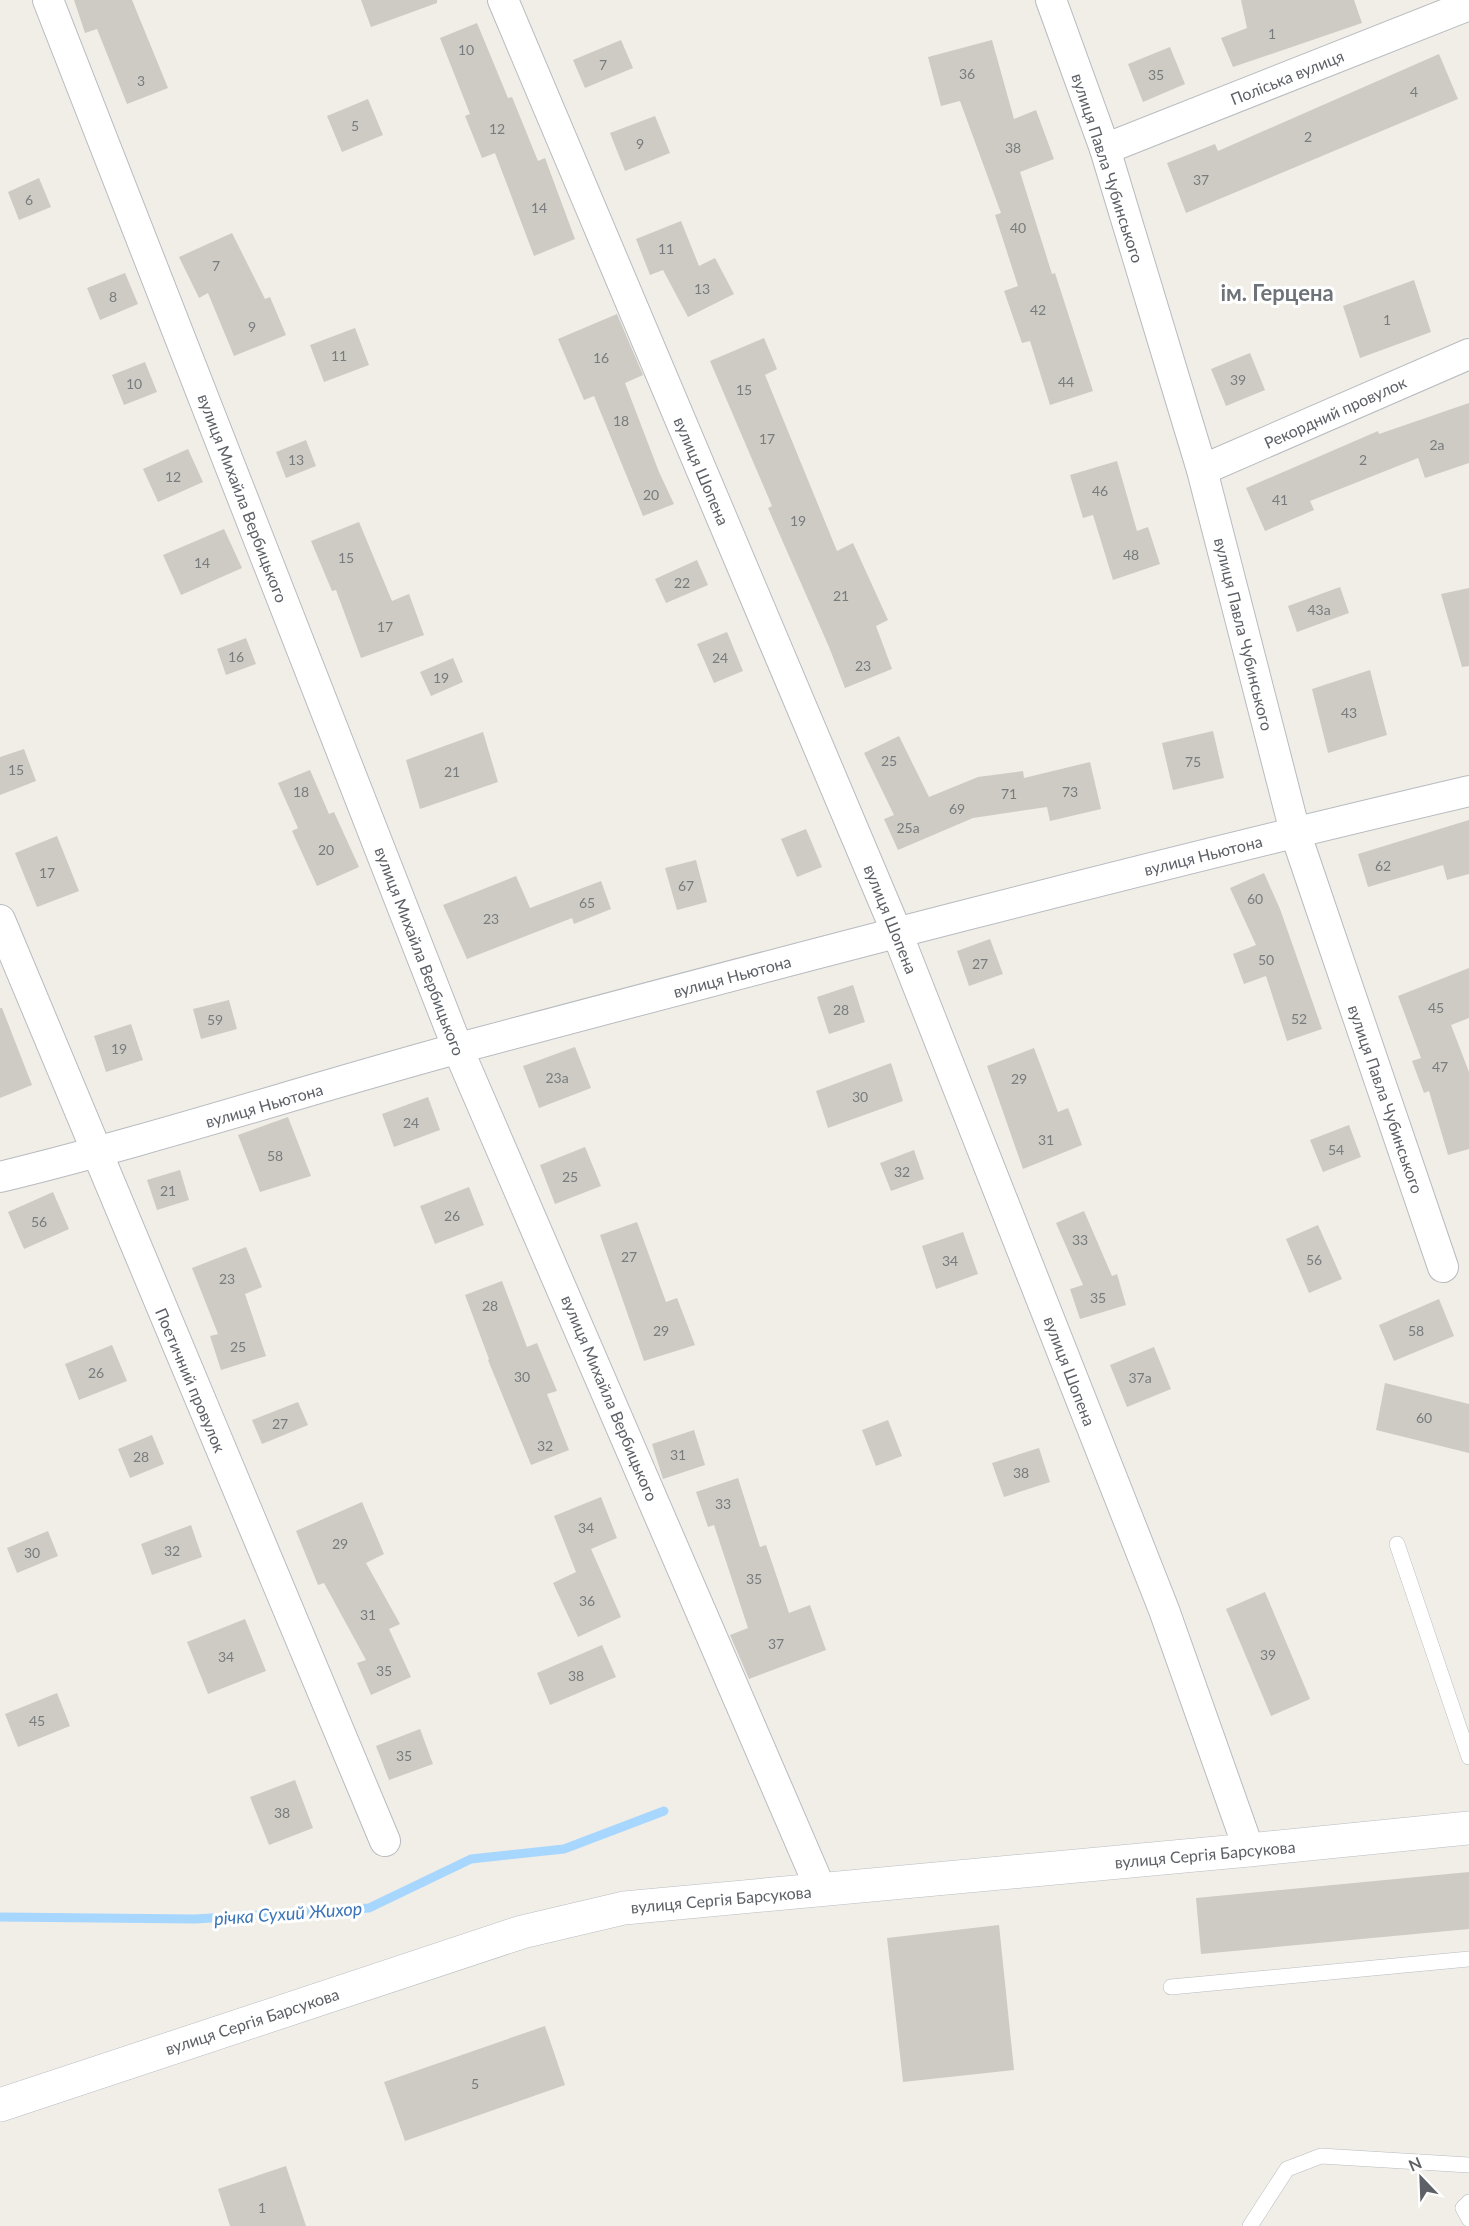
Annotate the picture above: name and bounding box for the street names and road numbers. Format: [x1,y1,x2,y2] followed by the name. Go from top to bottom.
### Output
[1228,46,1346,108] street label: Поліська вулиця
[1068,71,1148,265] street label: вулиця Павла Чубинського
[1261,372,1410,452] street label: Рекордний провулок
[194,391,292,605] street label: вулиця Михайла Вербицького
[671,414,733,528] street label: вулиця Шопена
[1211,536,1277,732] street label: вулиця Павла Чубинського
[1142,831,1264,879] street label: вулиця Ньютона
[371,844,469,1058] street label: вулиця Михайла Вербицького
[860,862,922,976] street label: вулиця Шопена
[671,951,793,1001] street label: вулиця Ньютона
[1345,1002,1427,1196] street label: вулиця Павла Чубинського
[203,1079,325,1131] street label: вулиця Ньютона
[558,1292,662,1504] street label: вулиця Михайла Вербицького
[152,1305,230,1456] street label: Поетичний провулок
[1040,1313,1100,1429] street label: вулиця Шопена
[1114,1837,1296,1871] street label: вулиця Сергія Барсукова
[630,1882,812,1916] street label: вулиця Сергія Барсукова
[163,1984,341,2058] street label: вулиця Сергія Барсукова

